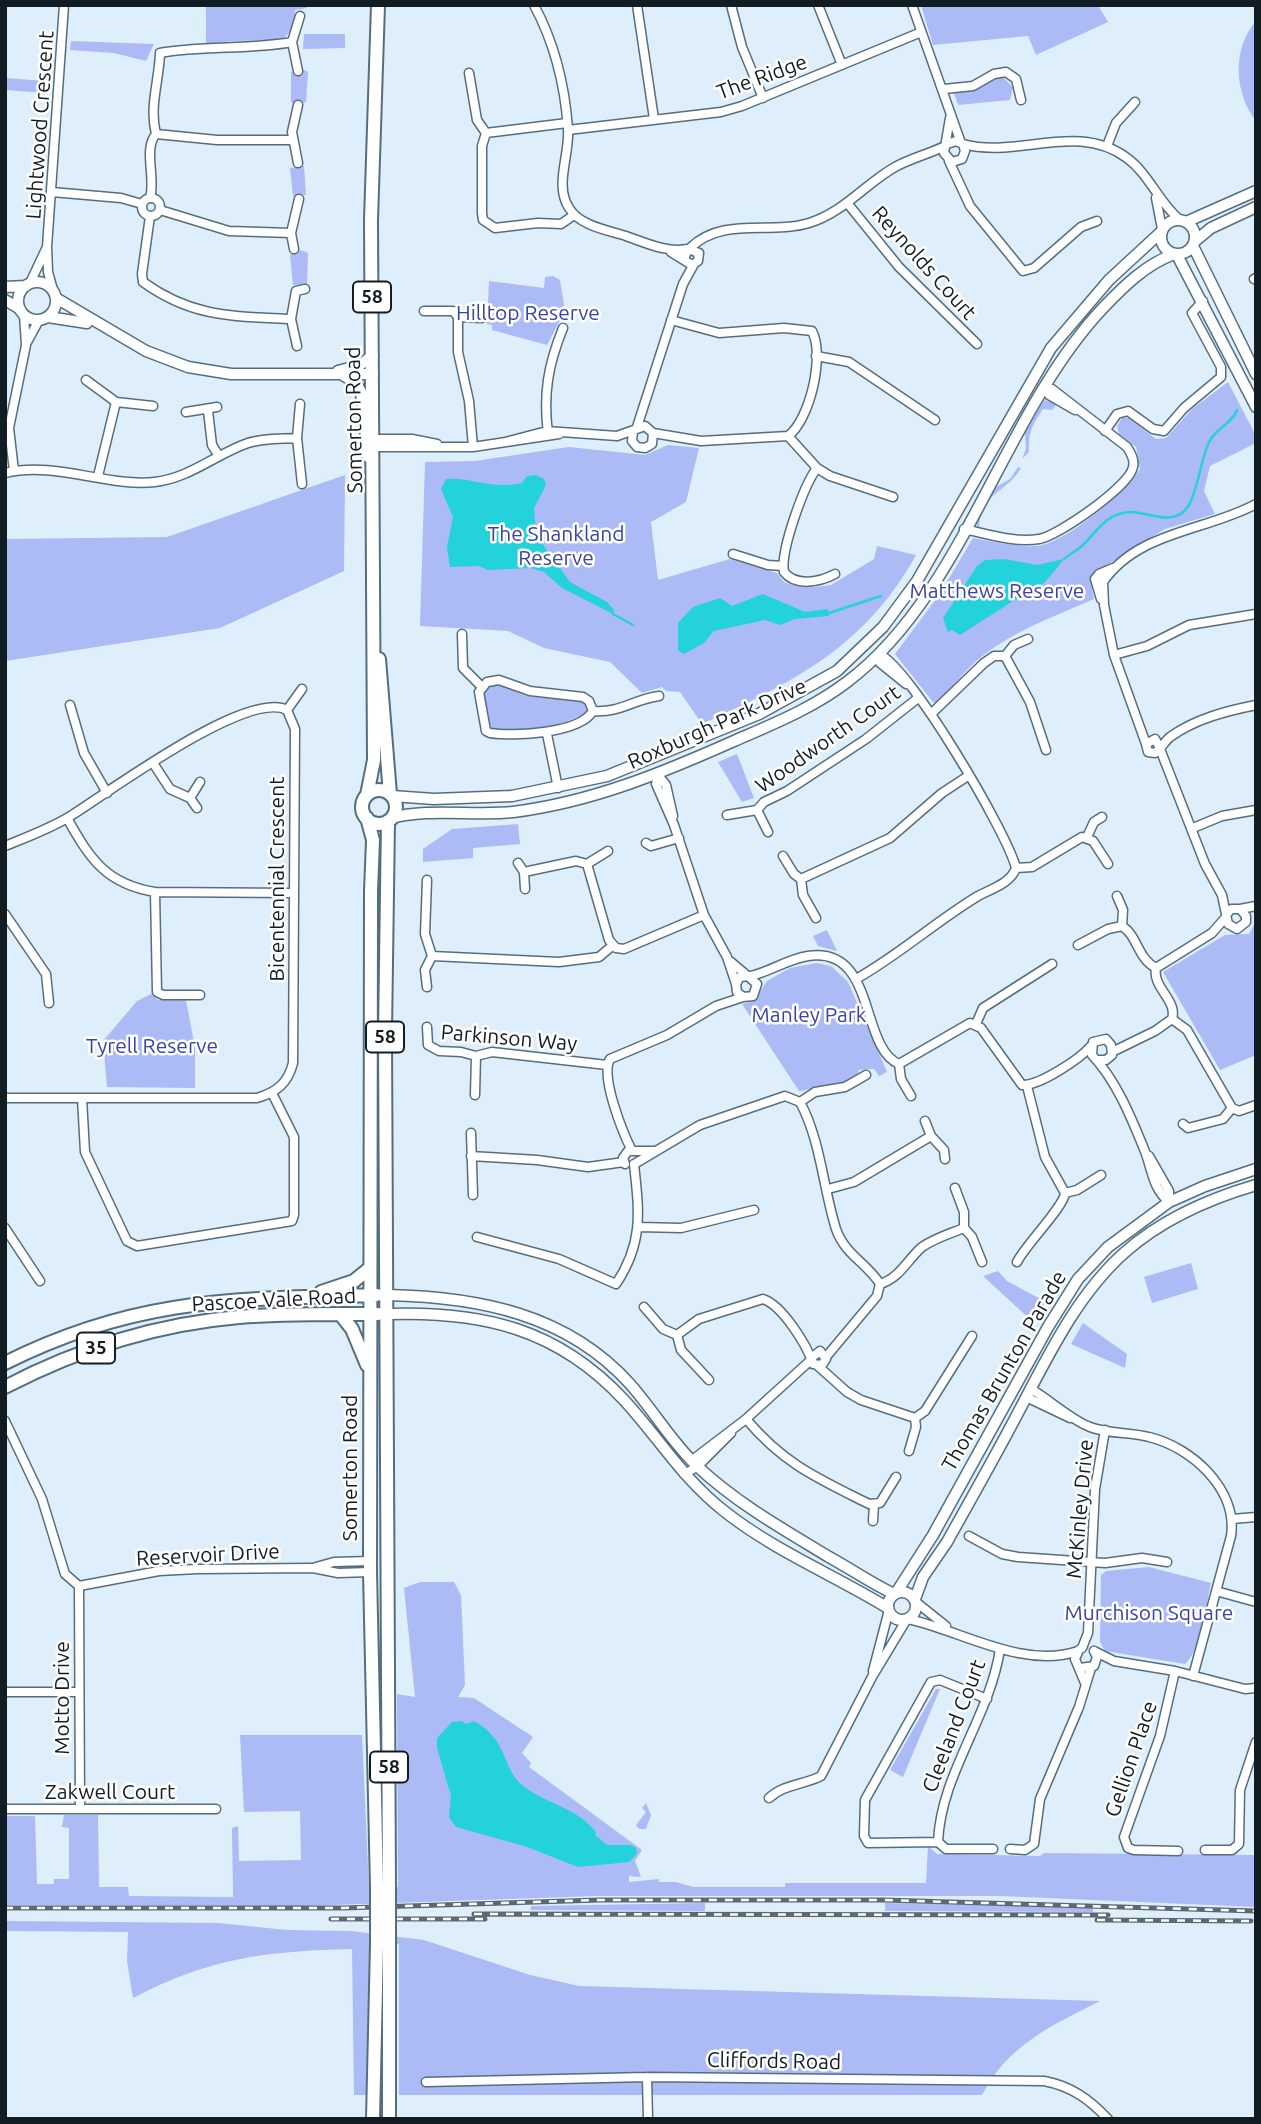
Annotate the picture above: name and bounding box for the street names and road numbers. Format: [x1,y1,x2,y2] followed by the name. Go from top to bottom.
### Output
[21,30,59,220] street label: Lightwood Crescent
[713,49,811,105] street label: The Ridge
[866,201,982,325] street label: Reynolds Court
[353,282,391,312] road number: 58
[340,346,368,494] street label: Somerton Road
[624,673,810,775] street label: Roxburgh Park Drive
[751,680,905,798] street label: Woodworth Court
[264,777,290,981] street label: Bicentennial Crescent
[440,1019,578,1057] street label: Parkinson Way
[366,1021,404,1052] road number: 58
[936,1266,1072,1476] street label: Thomas Brunton Parade
[191,1283,357,1317] street label: Pascoe Vale Road
[77,1332,115,1364] road number: 35
[337,1395,363,1541] street label: Somerton Road
[1061,1438,1099,1580] street label: McKinley Drive
[136,1539,280,1571] street label: Reservoir Drive
[49,1641,75,1755] street label: Motto Drive
[917,1656,991,1796] street label: Cleeland Court
[1099,1698,1163,1820] street label: Gellion Place
[370,1751,408,1782] road number: 58
[45,1779,175,1805] street label: Zakwell Court
[707,2047,841,2075] street label: Cliffords Road

